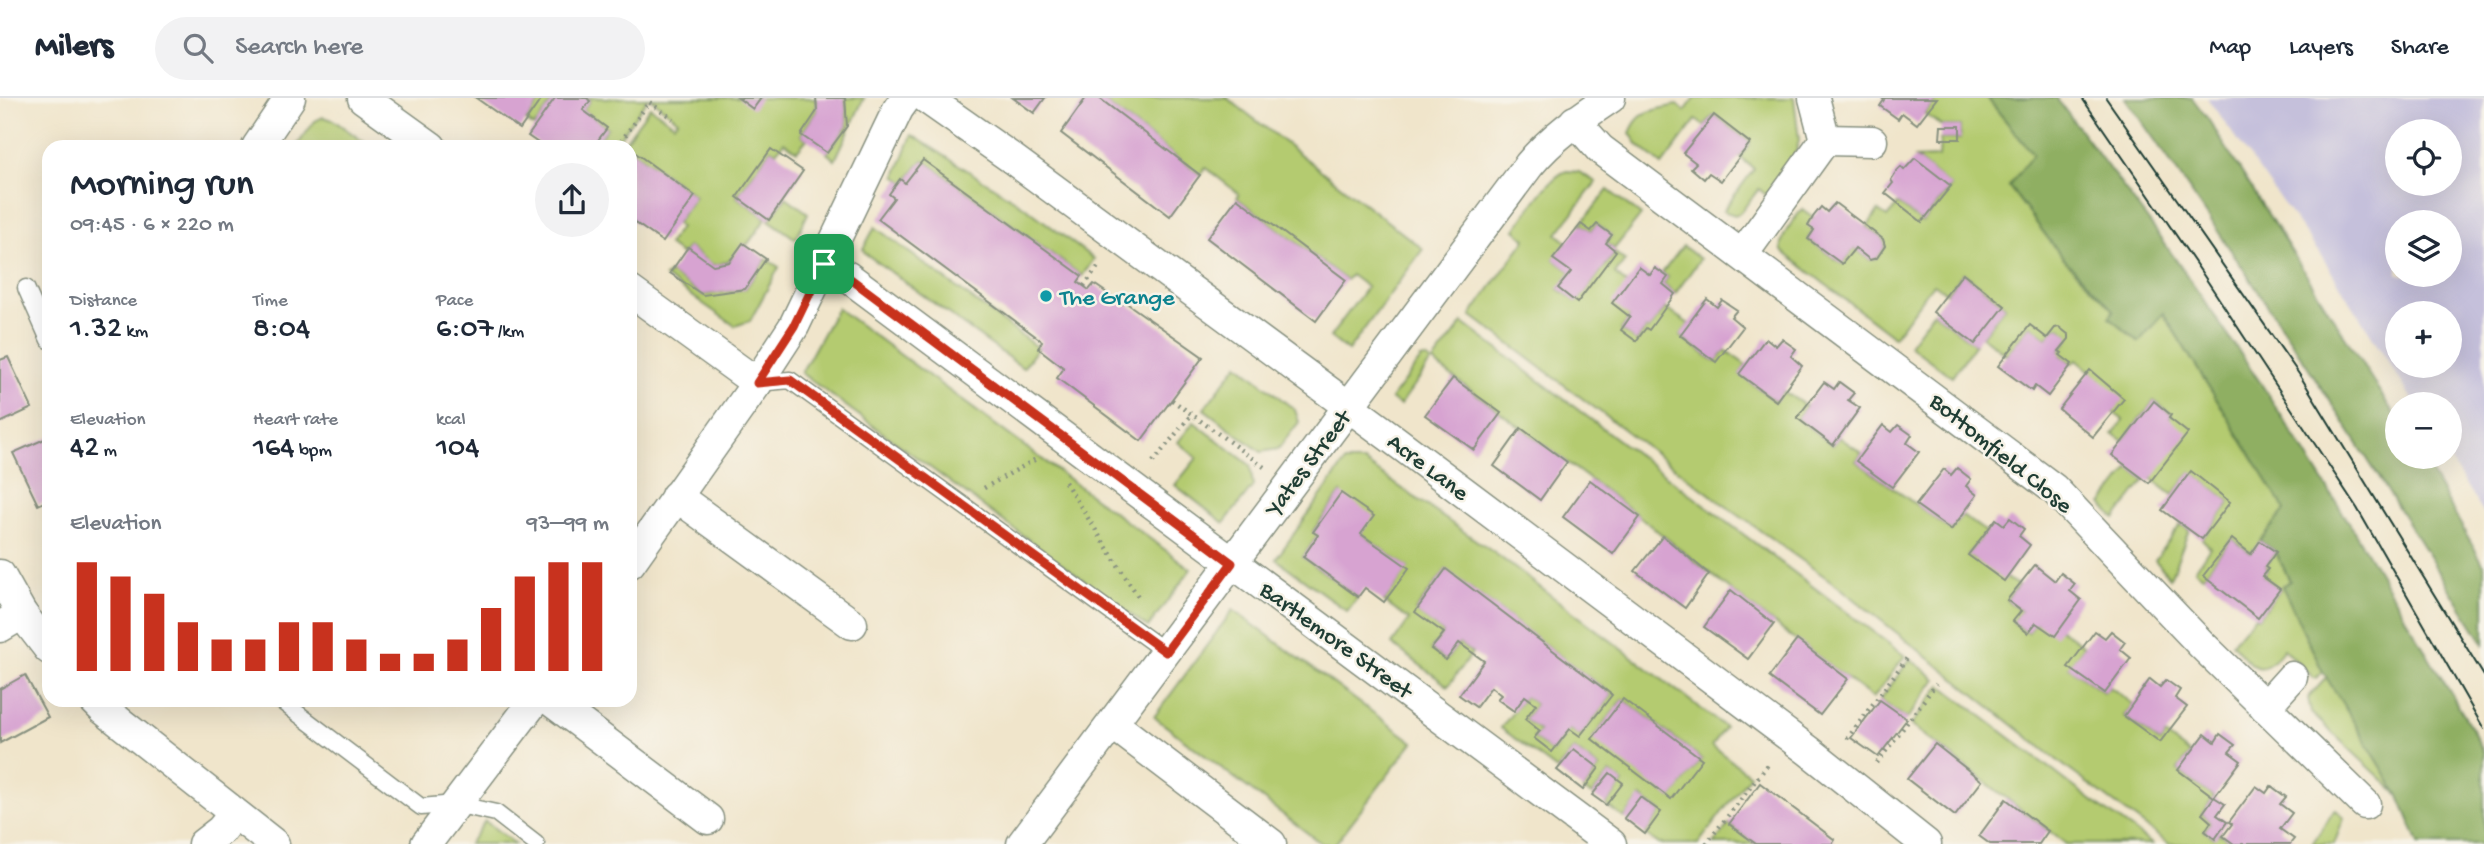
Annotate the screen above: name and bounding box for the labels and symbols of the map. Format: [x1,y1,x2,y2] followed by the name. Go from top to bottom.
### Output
[794,234,854,294] pin
[1058,285,1175,314] place label: The Grange
[1038,288,1054,304] marker: The Grange
[1922,388,2078,522] street label: Bottomfield Close
[1259,404,1360,524] street label: Yates Street
[1380,429,1474,509] street label: Acre Lane
[1252,576,1419,708] street label: Bartlemore Street

